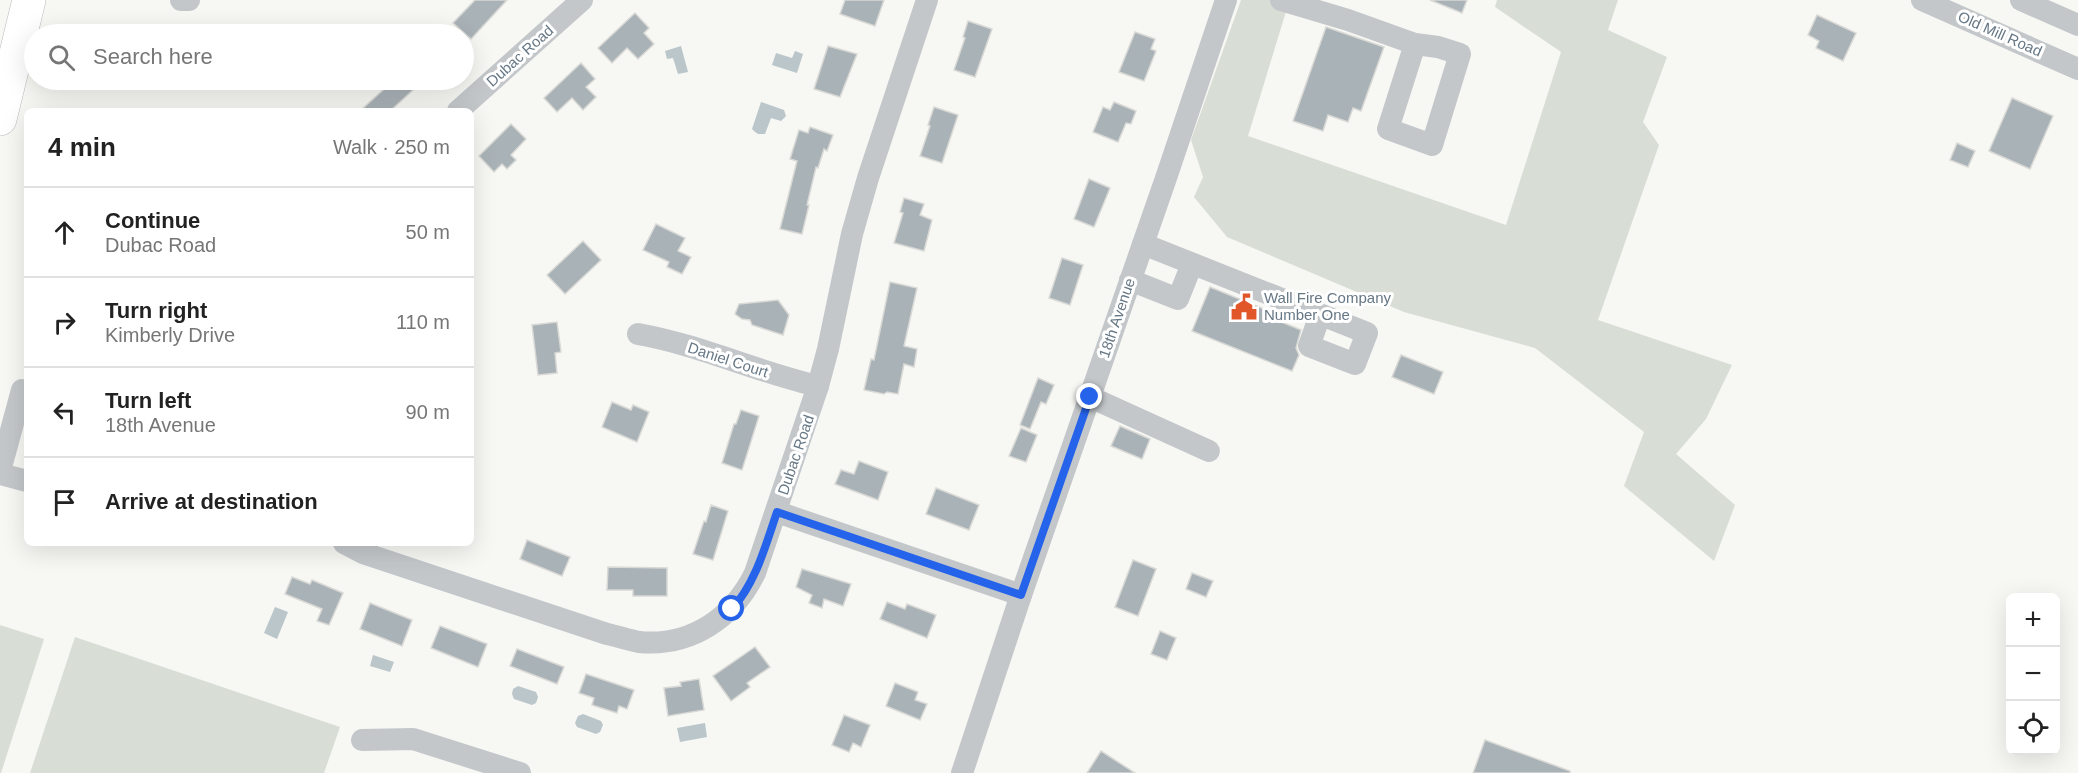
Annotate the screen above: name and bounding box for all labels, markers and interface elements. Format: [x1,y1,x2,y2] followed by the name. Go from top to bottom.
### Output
[1956,7,2045,60] street label: Old Mill Road
[483,21,556,90] street label: Dubac Road
[24,24,474,90] search box
[45,41,78,74] icon: search
[93,44,213,69] text: Search here
[48,132,116,162] text: 4 min
[333,136,450,158] text: Walk · 250 m
[105,208,200,233] text: Continue
[48,216,81,249] icon: ahead
[406,221,450,243] text: 50 m
[105,234,216,256] text: Dubac Road
[1095,276,1138,360] street label: 18th Avenue
[1264,289,1391,323] place label: Wall Fire Company Number One
[1229,292,1259,322] public building icon: Wall Fire Company Number One
[105,298,207,323] text: Turn right
[48,306,81,339] icon: right
[396,311,450,333] text: 110 m
[105,324,235,346] text: Kimberly Drive
[686,339,771,381] street label: Daniel Court
[1076,383,1102,409] route end
[105,388,191,413] text: Turn left
[48,396,81,429] icon: left
[406,401,450,423] text: 90 m
[774,413,817,497] street label: Dubac Road
[105,414,216,436] text: 18th Avenue
[48,486,81,519] icon: arrive
[105,489,318,514] text: Arrive at destination
[2006,593,2060,755] map controls
[2006,593,2060,647] button: +
[718,595,744,621] route start
[2006,647,2060,701] button: −
[2006,701,2060,755] button: locate

